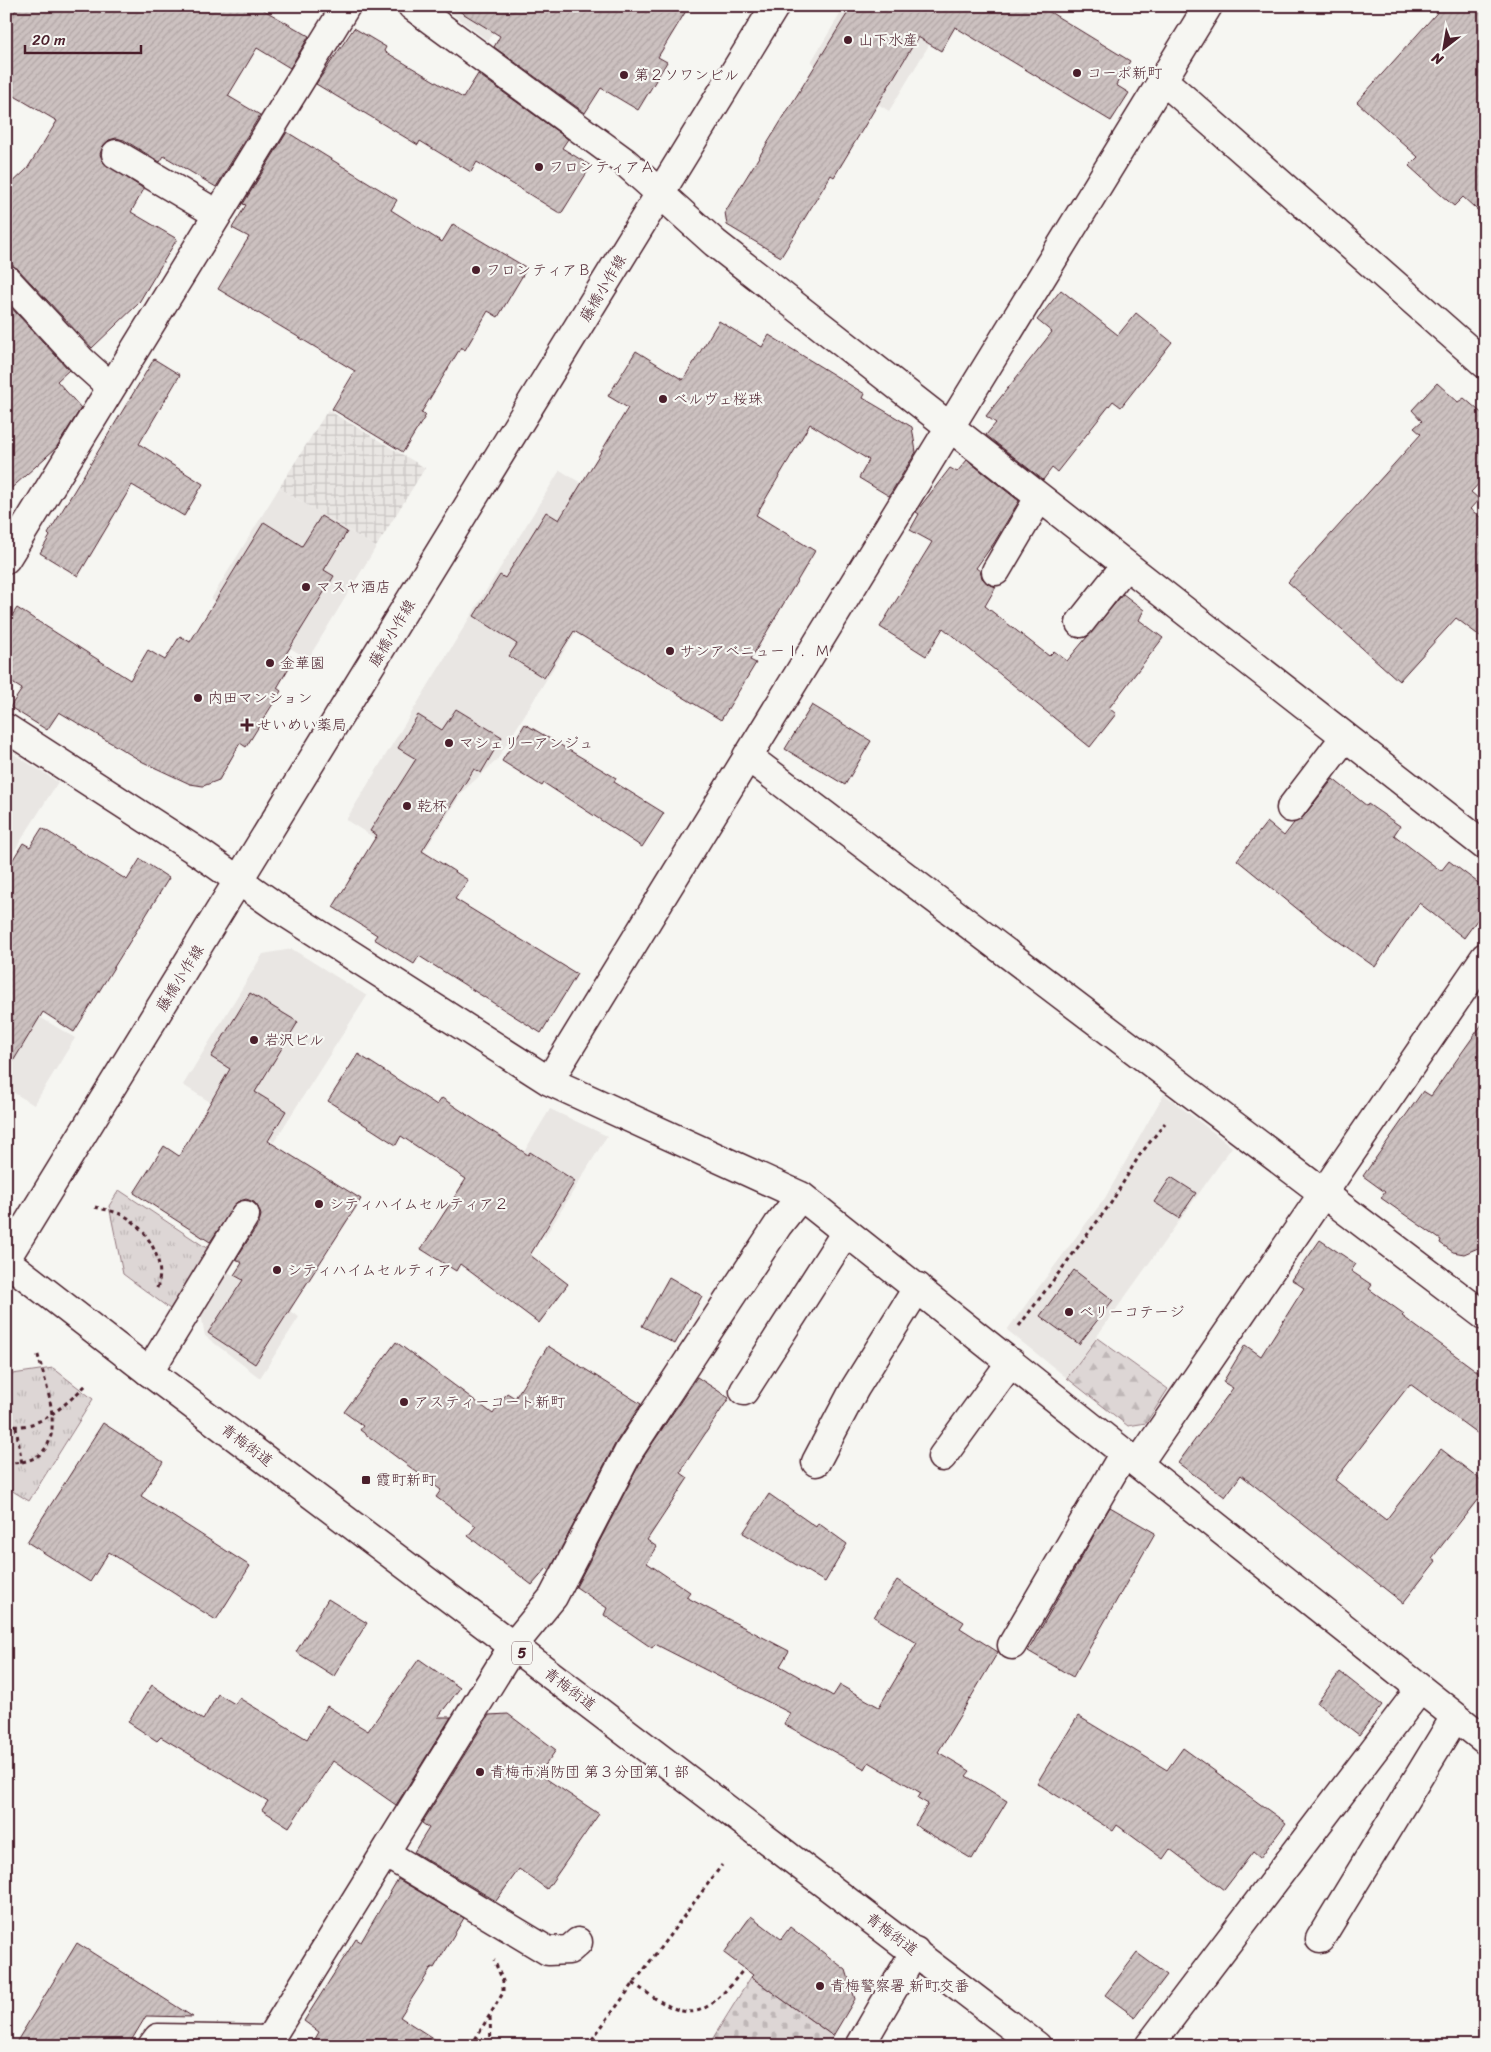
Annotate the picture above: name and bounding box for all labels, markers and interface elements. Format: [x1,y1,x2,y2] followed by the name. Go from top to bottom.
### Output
[25,22,141,54] scale bar
[1418,22,1468,72] north arrow
[32,27,66,53] text: 20 m
[858,27,918,53] place label: 山下水産
[842,34,854,46] marker: 山下水産
[1427,45,1449,72] text: N
[1087,60,1163,86] place label: コーポ新町
[634,62,739,88] place label: 第２ソワンビル
[1071,67,1083,79] marker: コーポ新町
[618,69,630,81] marker: 第２ソワンビル
[549,154,655,180] place label: フロンティアＡ
[533,161,545,173] marker: フロンティアＡ
[573,249,633,327] street label: 藤橋小作線
[486,257,592,283] place label: フロンティアＢ
[470,264,482,276] marker: フロンティアＢ
[673,386,763,412] place label: ベルヴェ桜珠
[657,393,669,405] marker: ベルヴェ桜珠
[316,574,391,600] place label: マスヤ酒店
[300,581,312,593] marker: マスヤ酒店
[362,594,422,672] street label: 藤橋小作線
[680,638,830,664] place label: サンアベニューＩ．Ｍ
[664,645,676,657] marker: サンアベニューＩ．Ｍ
[280,650,325,676] place label: 金華園
[264,657,276,669] marker: 金華園
[208,685,312,711] place label: 内田マンション
[192,692,204,704] marker: 内田マンション
[257,712,347,738] place label: せいめい薬局
[241,719,253,731] marker: せいめい薬局
[459,730,594,756] place label: マシェリーアンジュ
[443,737,455,749] marker: マシェリーアンジュ
[417,793,447,819] place label: 乾杯
[401,800,413,812] marker: 乾杯
[149,939,211,1017] street label: 藤橋小作線
[264,1027,324,1053] place label: 岩沢ビル
[248,1034,260,1046] marker: 岩沢ビル
[329,1191,509,1217] place label: シティハイムセルティア２
[313,1198,325,1210] marker: シティハイムセルティア２
[287,1257,452,1283] place label: シティハイムセルティア
[271,1264,283,1276] marker: シティハイムセルティア
[1079,1299,1184,1325] place label: ベリーコテージ
[1063,1306,1075,1318] marker: ベリーコテージ
[414,1389,566,1415] place label: アスティーコート新町
[398,1396,410,1408] marker: アスティーコート新町
[215,1417,279,1473] street label: 青梅街道
[376,1467,437,1493] place label: 霞町新町
[360,1474,372,1486] marker: 霞町新町
[512,1642,532,1665] road number: 5
[538,1661,602,1717] street label: 青梅街道
[490,1759,689,1785] place label: 青梅市消防団 第３分団第１部
[474,1766,486,1778] marker: 青梅市消防団 第３分団第１部
[860,1906,924,1962] street label: 青梅街道
[830,1973,969,1999] place label: 青梅警察署 新町交番
[814,1980,826,1992] marker: 青梅警察署 新町交番

